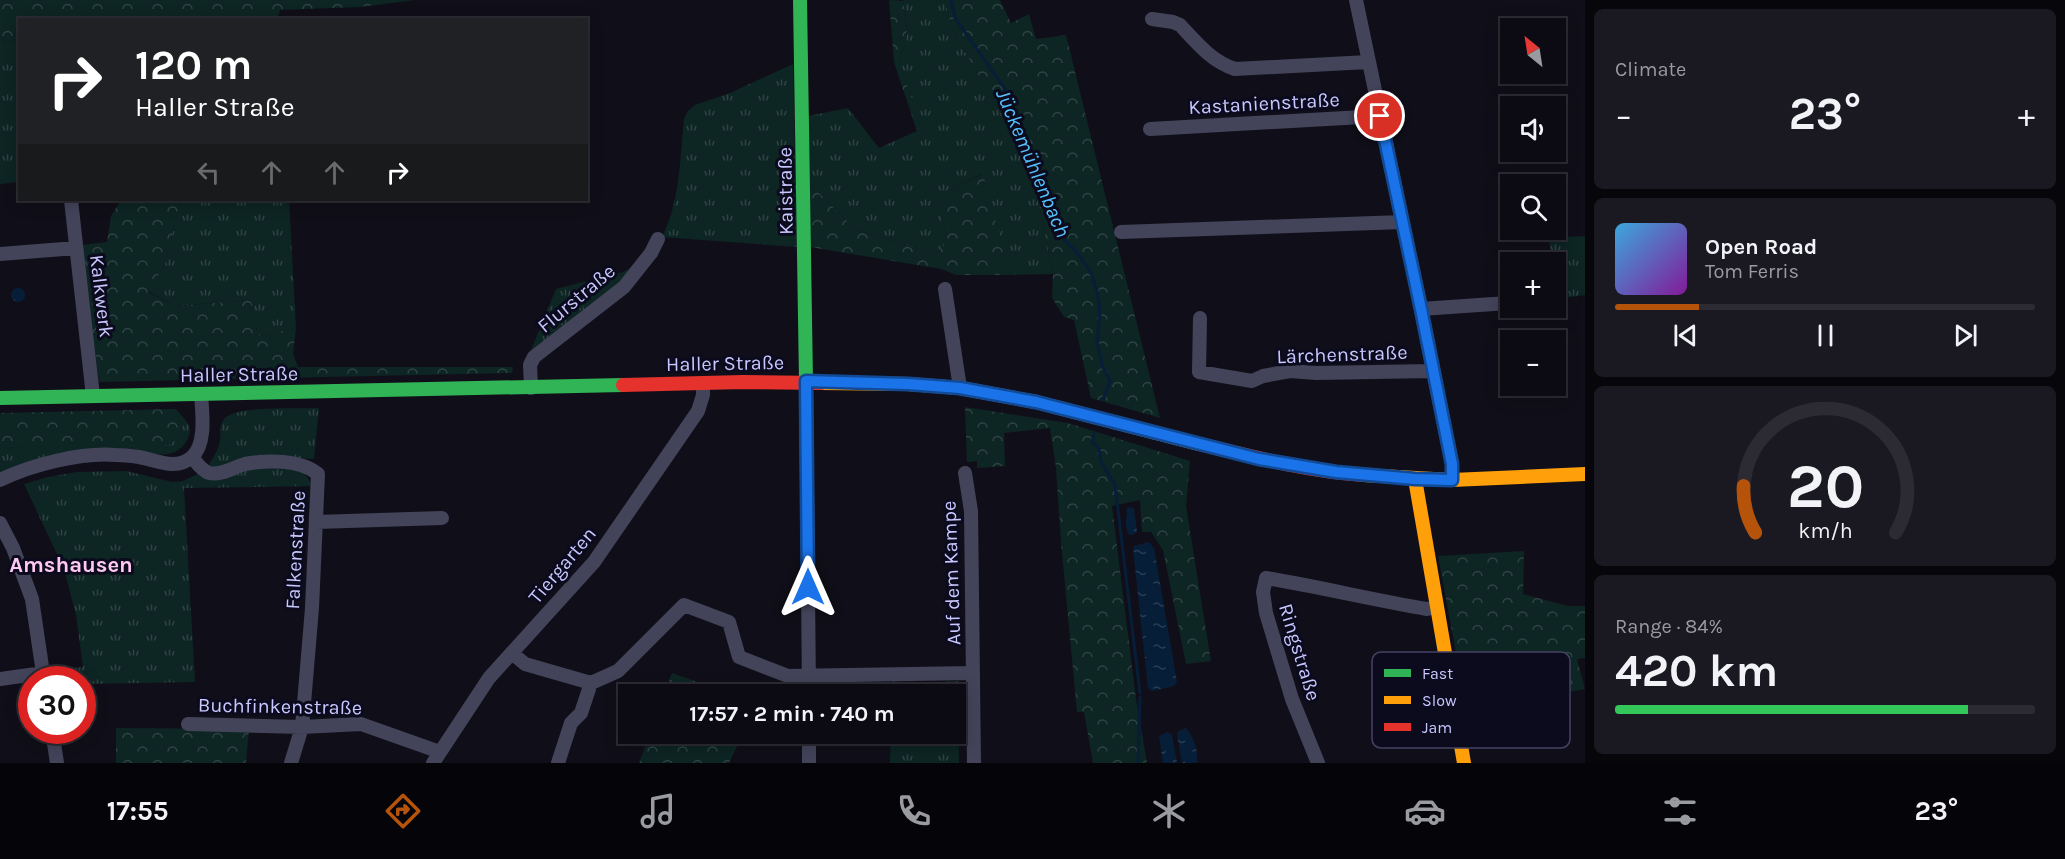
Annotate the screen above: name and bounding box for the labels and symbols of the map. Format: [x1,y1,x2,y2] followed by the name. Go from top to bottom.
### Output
[1500,18,1566,84] north arrow
[991,85,1075,241] water label: Jückemühlenbach
[1188,88,1340,119] street label: Kastanienstraße
[1354,90,1405,141] pin
[773,147,798,235] street label: Kaistraße
[85,253,118,339] street label: Kalkwerk
[533,259,620,337] street label: Flurstraße
[1276,341,1408,368] street label: Lärchenstraße
[666,351,784,376] street label: Haller Straße
[180,362,298,387] street label: Haller Straße
[281,490,310,610] street label: Falkenstraße
[937,500,966,646] street label: Auf dem Kampe
[524,522,601,608] street label: Tiergarten
[9,552,133,578] district label: Amshausen
[776,555,840,619] position arrow
[1274,601,1325,704] street label: Ringstraße
[1372,652,1570,748] legend
[1422,664,1453,683] text: Fast
[18,666,96,744] speed limit sign: 30
[1422,691,1457,710] text: Slow
[198,694,362,719] street label: Buchfinkenstraße
[1422,718,1452,737] text: Jam

